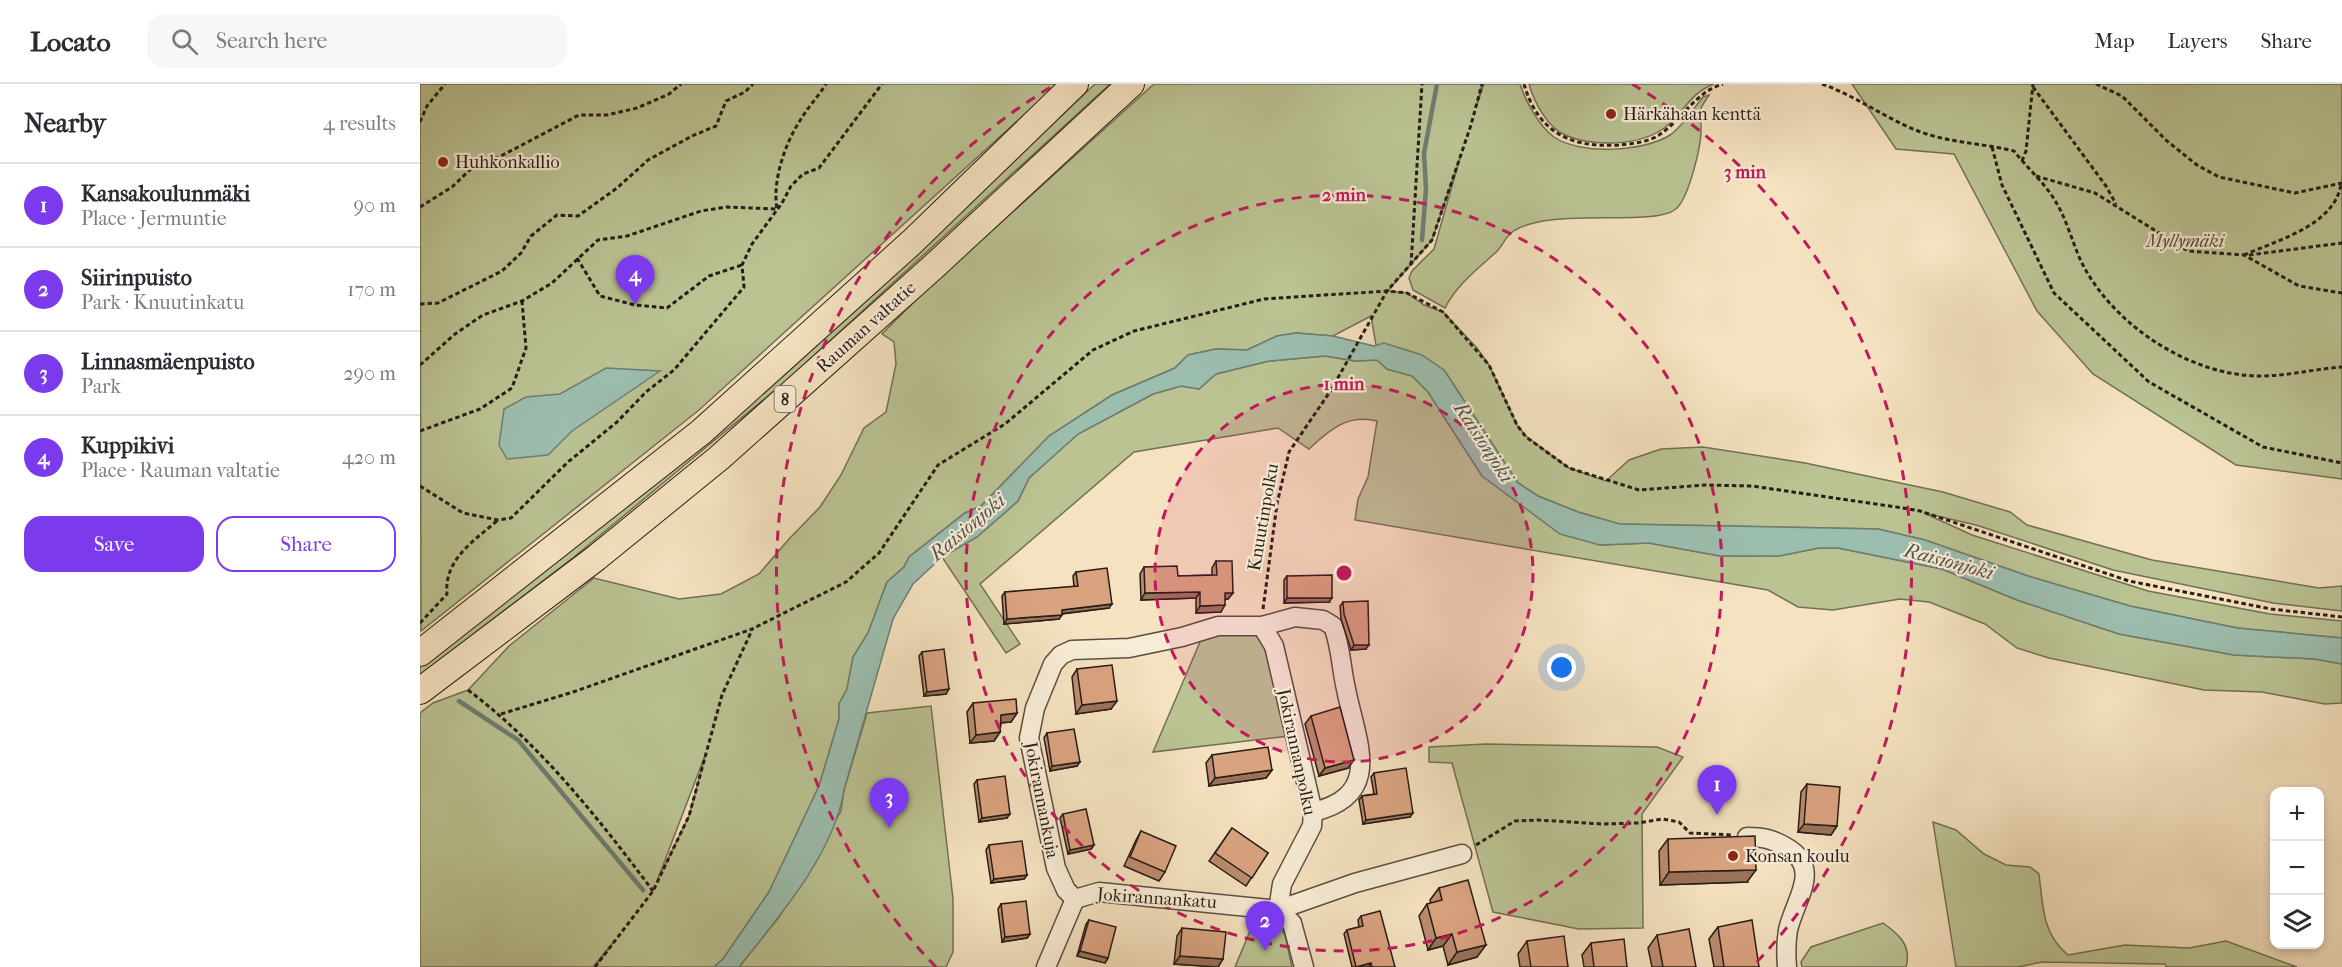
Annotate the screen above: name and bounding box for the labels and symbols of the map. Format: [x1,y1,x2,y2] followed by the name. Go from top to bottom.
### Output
[1623,104,1762,125] place label: Härkähaan kenttä
[1604,107,1618,121] marker: Härkähaan kenttä
[455,152,560,173] place label: Huhkonkallio
[436,155,450,169] marker: Huhkonkallio
[1724,162,1767,183] text: 3 min
[1322,185,1366,206] text: 2 min
[2144,231,2226,252] park label: Myllymäki
[616,256,654,305] pin: 4
[812,277,921,378] street label: Rauman valtatie
[1323,374,1365,395] text: 1 min
[774,386,796,412] road number: 8
[1448,396,1519,488] water label: Raisionjoki
[1244,462,1283,573] street label: Knuutinpolku
[923,488,1011,567] water label: Raisionjoki
[1900,538,1997,585] water label: Raisionjoki
[1334,563,1354,583] centre of rings
[1547,653,1576,682] your location
[1272,685,1320,817] street label: Jokirannanpolku
[1020,738,1063,861] street label: Jokirannankuja
[1698,766,1736,815] pin: 1
[870,778,908,828] pin: 3
[1745,846,1850,867] place label: Konsan koulu
[1726,849,1740,863] marker: Konsan koulu
[1094,884,1217,913] street label: Jokirannankatu
[1246,902,1284,951] pin: 2

